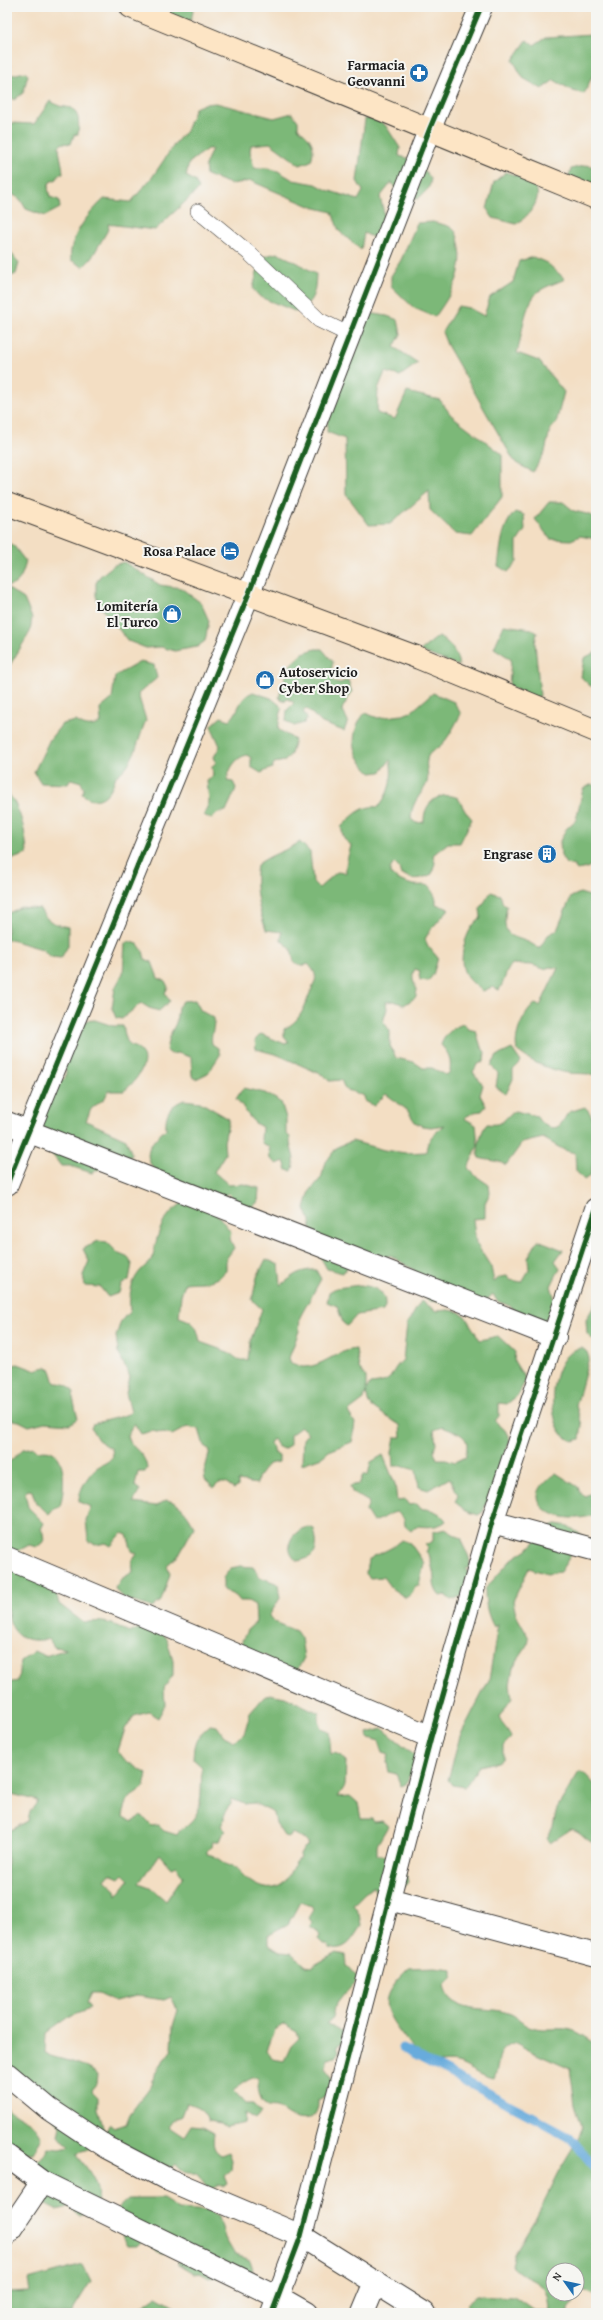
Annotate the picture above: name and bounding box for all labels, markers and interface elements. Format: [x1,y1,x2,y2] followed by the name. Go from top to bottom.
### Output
[347,55,406,91] place label: Farmacia Geovanni
[408,62,430,84] pharmacy icon: Farmacia Geovanni
[219,540,241,562] hotel icon: Rosa Palace
[143,541,216,561] place label: Rosa Palace
[97,596,159,632] place label: Lomitería El Turco
[161,603,183,625] shop icon: Lomitería El Turco
[279,662,358,698] place label: Autoservicio Cyber Shop
[254,669,276,691] shop icon: Autoservicio Cyber Shop
[536,843,558,865] building icon: Engrase
[483,844,533,864] place label: Engrase
[545,2262,585,2302] north arrow
[548,2269,566,2284] text: N

